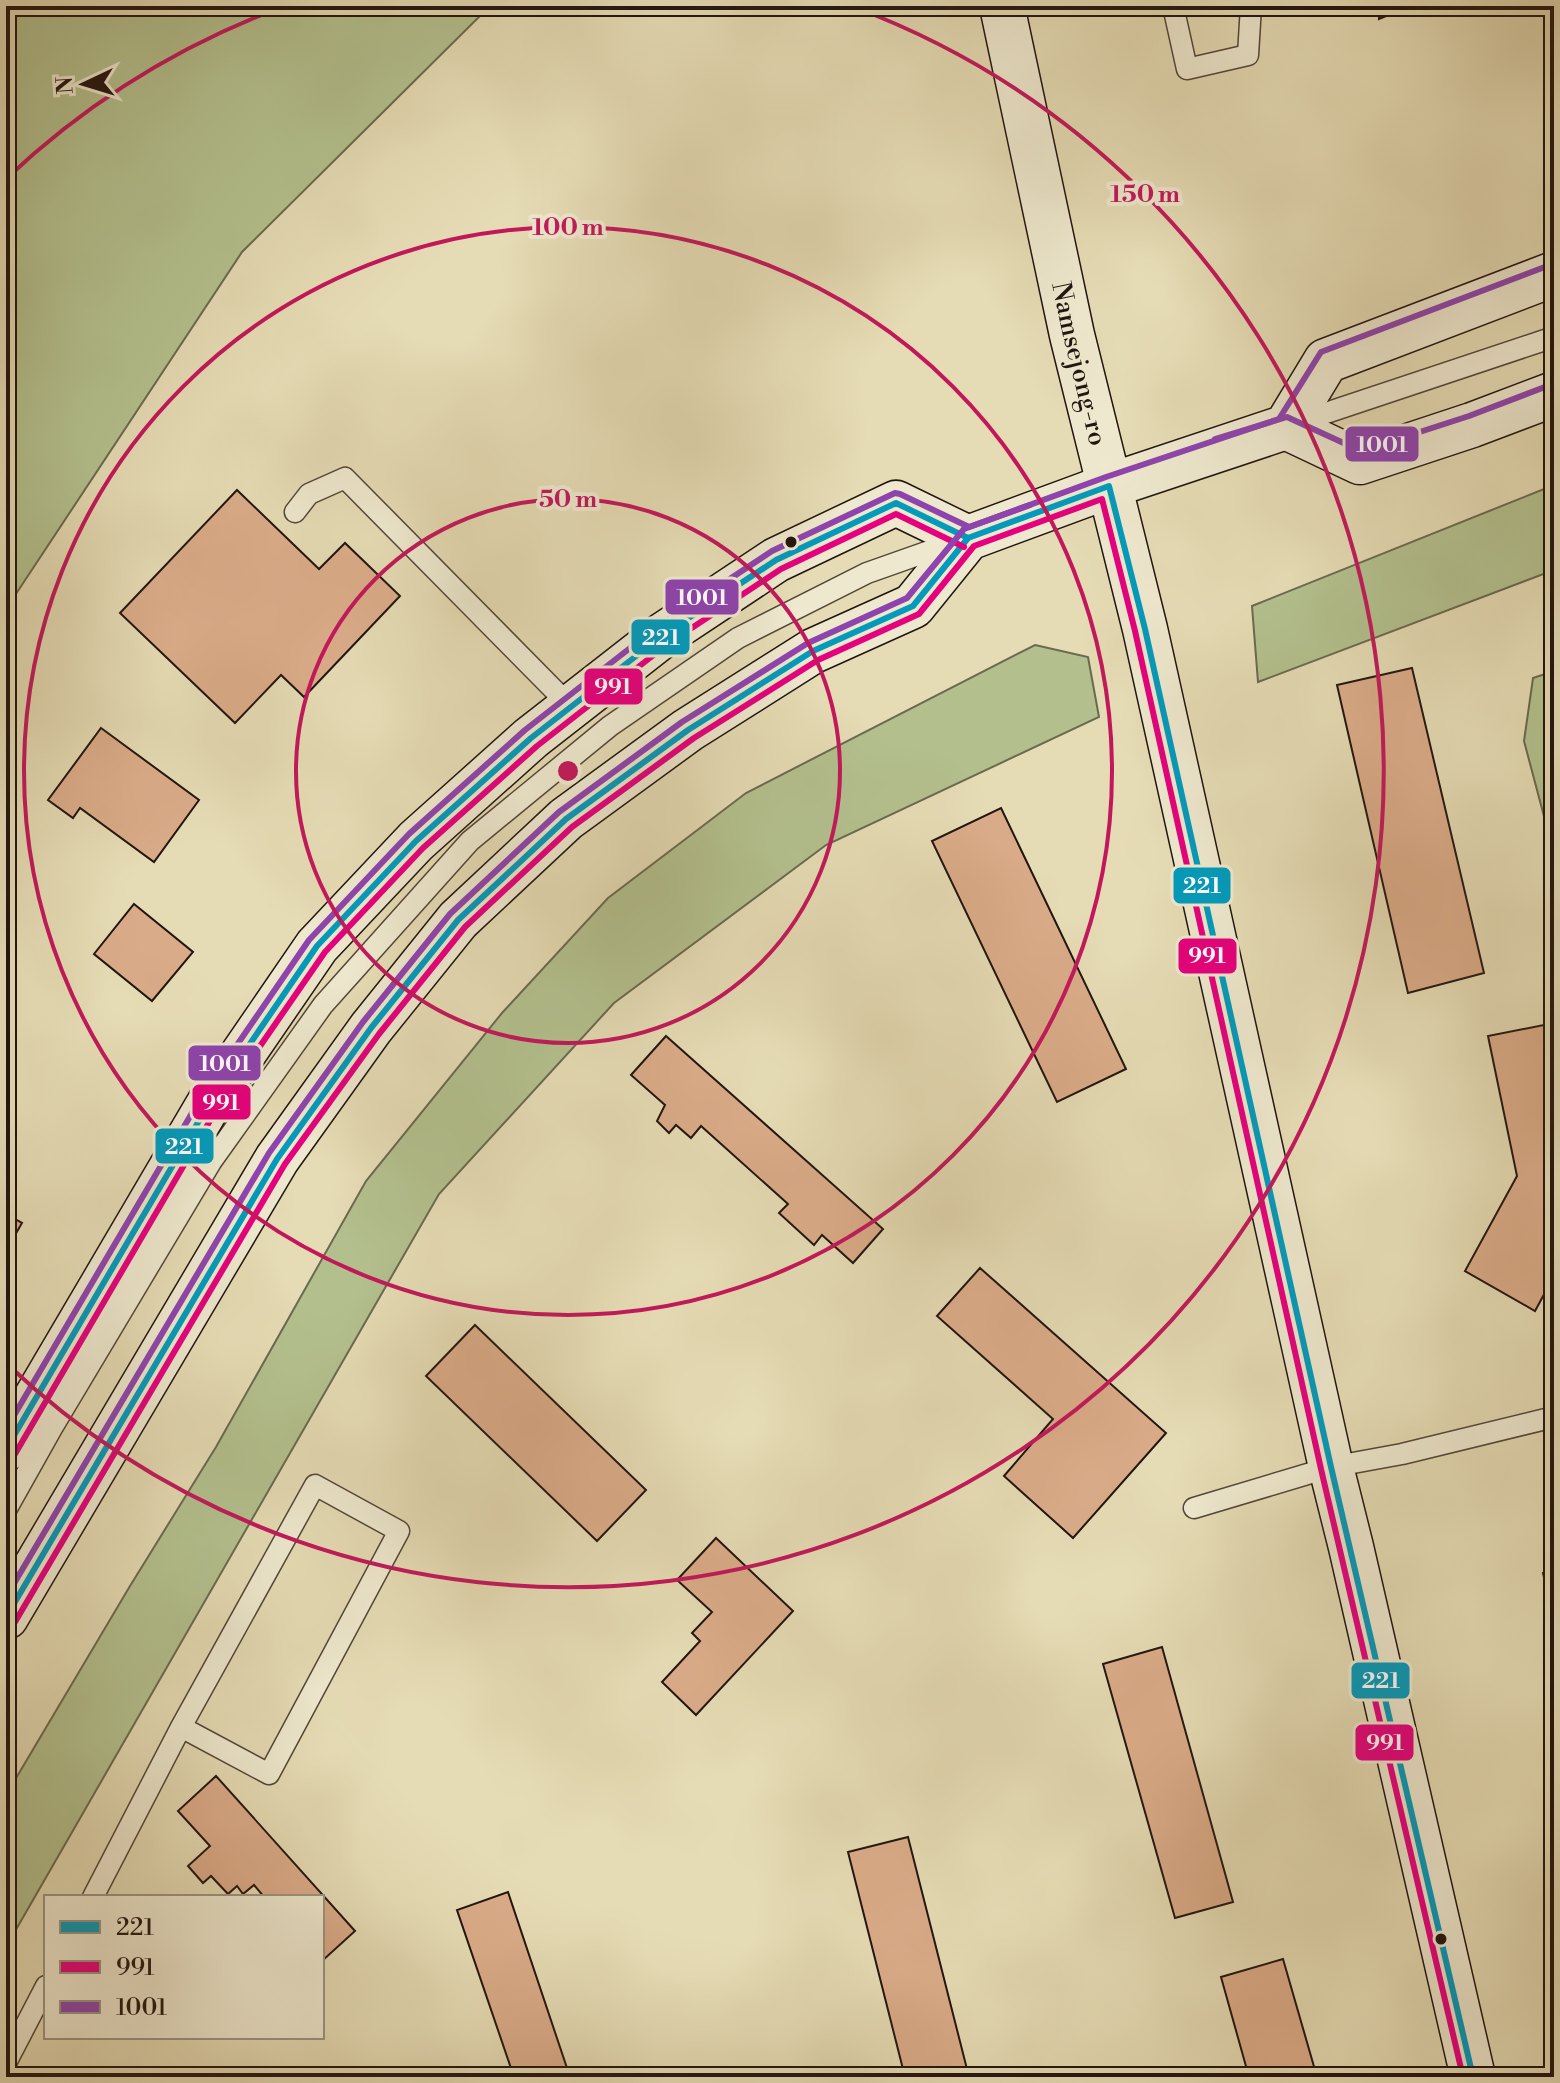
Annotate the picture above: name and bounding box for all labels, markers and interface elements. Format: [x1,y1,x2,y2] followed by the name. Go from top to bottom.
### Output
[44,44,124,124] north arrow
[51,75,80,95] text: N
[1110,180,1180,210] text: 150 m
[532,213,604,243] text: 100 m
[1044,279,1114,449] street label: Namsejong-ro
[1344,425,1420,463] line badge: 1001
[1356,432,1408,459] text: 1001
[539,485,597,515] text: 50 m
[783,534,799,550] unlabelled marker
[664,578,740,616] line badge: 1001
[676,585,728,612] text: 1001
[630,618,691,656] line badge: 221
[642,625,681,652] text: 221
[583,667,644,706] line badge: 991
[594,674,632,701] text: 991
[554,757,582,785] centre of rings
[1172,866,1232,905] line badge: 221
[1183,873,1222,900] text: 221
[1177,937,1238,975] line badge: 991
[1188,943,1226,970] text: 991
[187,1044,262,1082] line badge: 1001
[199,1051,251,1078] text: 1001
[191,1083,252,1121] line badge: 991
[202,1090,240,1117] text: 991
[154,1127,215,1165] line badge: 221
[165,1134,204,1161] text: 221
[1350,1661,1411,1700] line badge: 221
[1362,1668,1401,1695] text: 221
[1354,1723,1415,1762] line badge: 991
[1366,1730,1404,1757] text: 991
[44,1895,324,2039] legend
[116,1913,155,1943] text: 221
[1433,1931,1449,1947] unlabelled marker
[116,1953,155,1983] text: 991
[116,1993,168,2023] text: 1001

